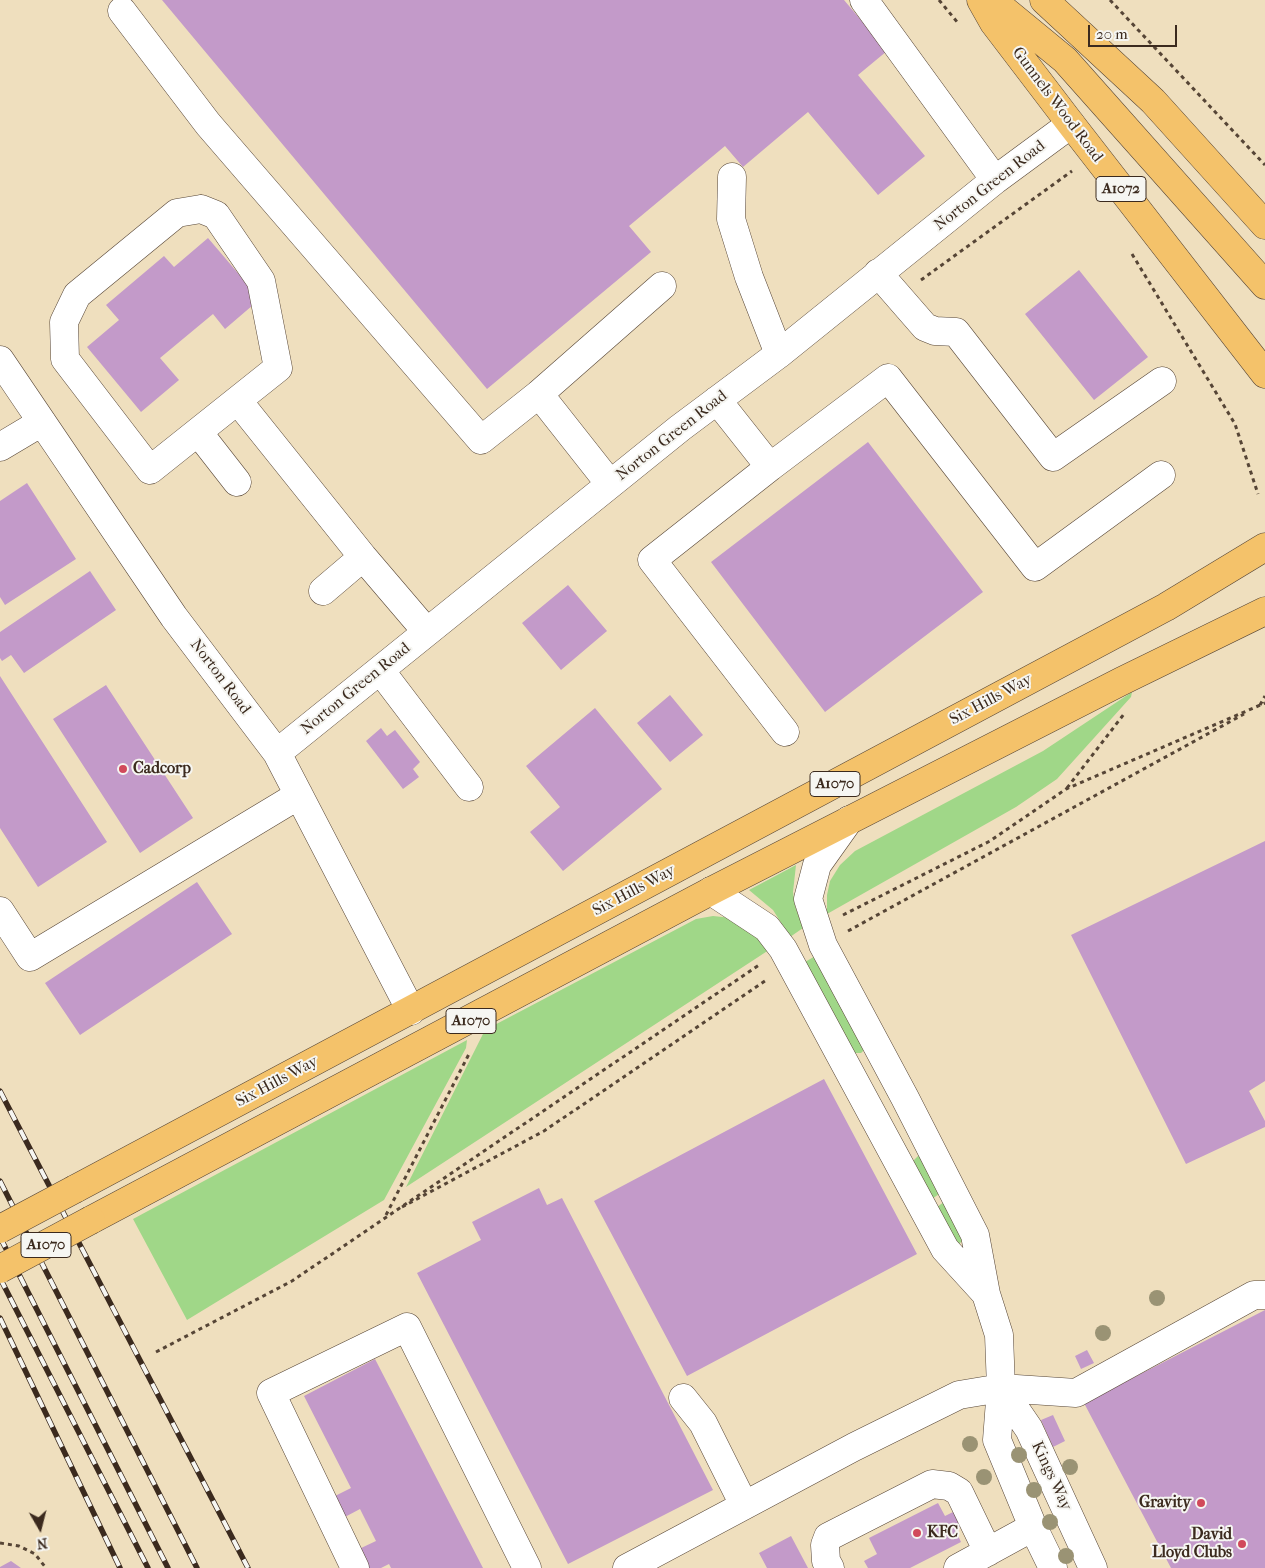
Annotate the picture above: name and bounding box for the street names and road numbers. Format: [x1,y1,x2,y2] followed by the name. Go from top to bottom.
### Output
[1007,44,1107,166] street label: Gunnels Wood Road
[931,137,1049,235] street label: Norton Green Road
[1096,176,1146,202] road number: A1072
[613,387,731,485] street label: Norton Green Road
[186,636,254,718] street label: Norton Road
[297,639,415,739] street label: Norton Green Road
[947,670,1035,730] street label: Six Hills Way
[810,772,860,796] road number: A1070
[590,861,678,921] street label: Six Hills Way
[446,1008,496,1034] road number: A1070
[233,1052,321,1112] street label: Six Hills Way
[21,1232,71,1258] road number: A1070
[1027,1438,1075,1514] street label: Kings Way

